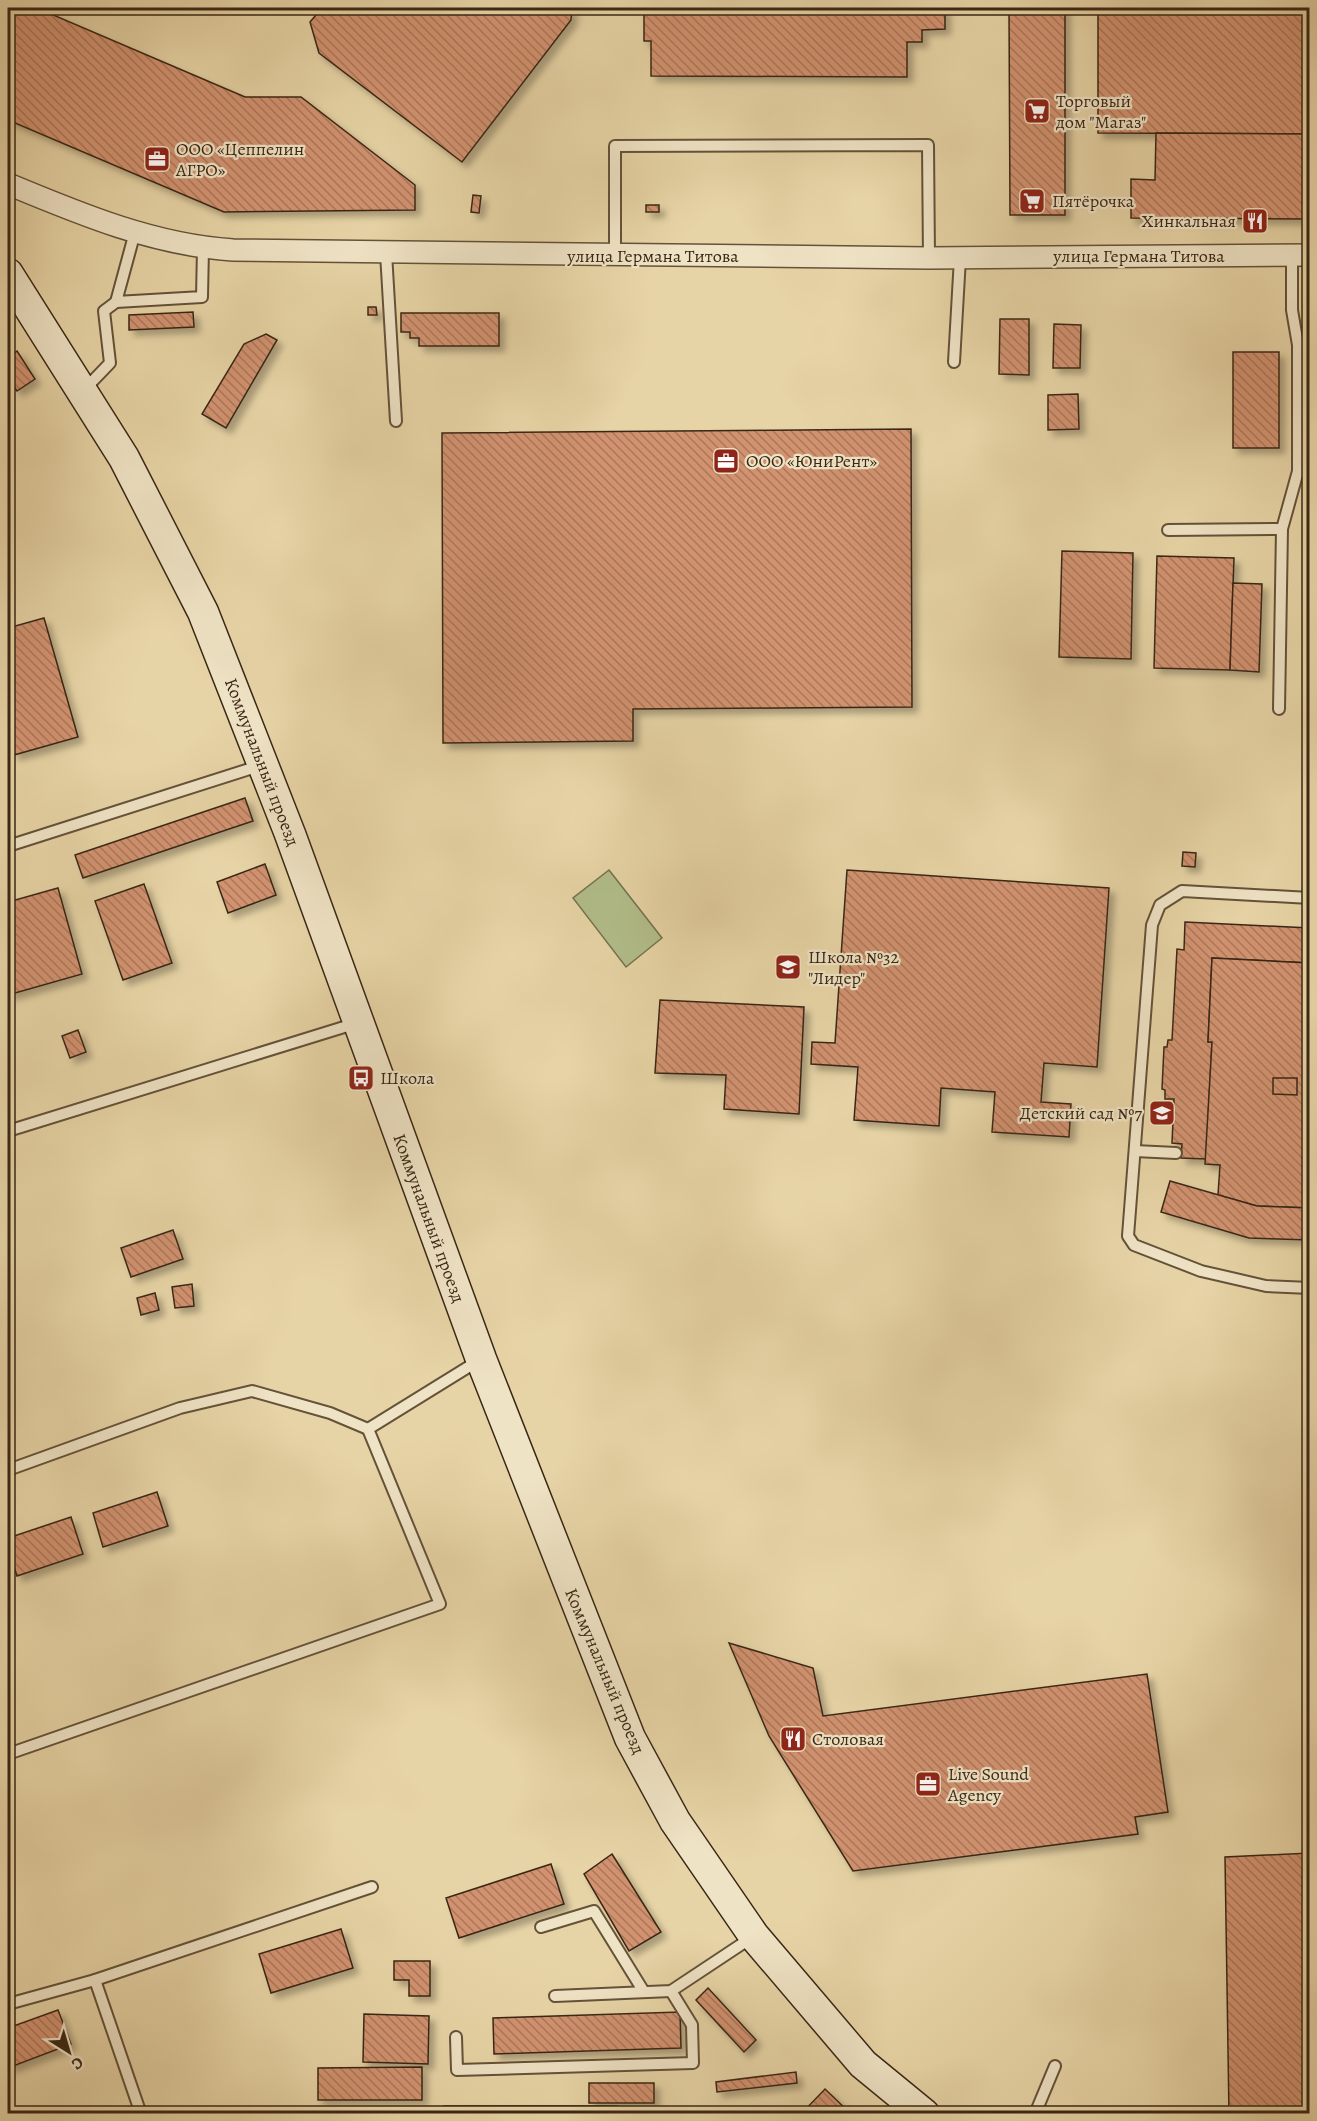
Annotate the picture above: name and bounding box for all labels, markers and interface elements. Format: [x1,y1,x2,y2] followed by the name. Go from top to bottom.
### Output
[1055,89,1146,134] place label: Торговый дом "Магаз"
[1022,96,1052,126] supermarket icon: Торговый дом "Магаз"
[175,137,304,182] place label: ООО «Цеппелин АГРО»
[142,144,172,174] office icon: ООО «Цеппелин АГРО»
[1017,186,1047,216] supermarket icon: Пятёрочка
[1052,189,1135,213] place label: Пятёрочка
[1240,206,1270,236] restaurant icon: Хинкальная
[1142,209,1236,233] place label: Хинкальная
[566,244,739,268] street label: улица Германа Титова
[1052,244,1225,268] street label: улица Германа Титова
[711,446,741,476] office icon: ООО «ЮниРент»
[746,449,877,473] place label: ООО «ЮниРент»
[219,675,305,850] street label: Коммунальный проезд
[808,945,900,990] place label: Школа №32 "Лидер"
[773,952,803,982] school or university icon: Школа №32 "Лидер"
[346,1063,376,1093] bus stop icon: Школа
[380,1066,435,1090] place label: Школа
[1147,1098,1177,1128] school or university icon: Детский сад №7
[1019,1101,1142,1125] place label: Детский сад №7
[387,1130,471,1306] street label: Коммунальный проезд
[559,1584,651,1758] street label: Коммунальный проезд
[778,1724,808,1754] restaurant icon: Столовая
[812,1727,884,1751] place label: Столовая
[947,1762,1029,1807] place label: Live Sound Agency
[913,1769,943,1799] office icon: Live Sound Agency
[39,2022,99,2082] north arrow
[67,2051,88,2075] text: С

